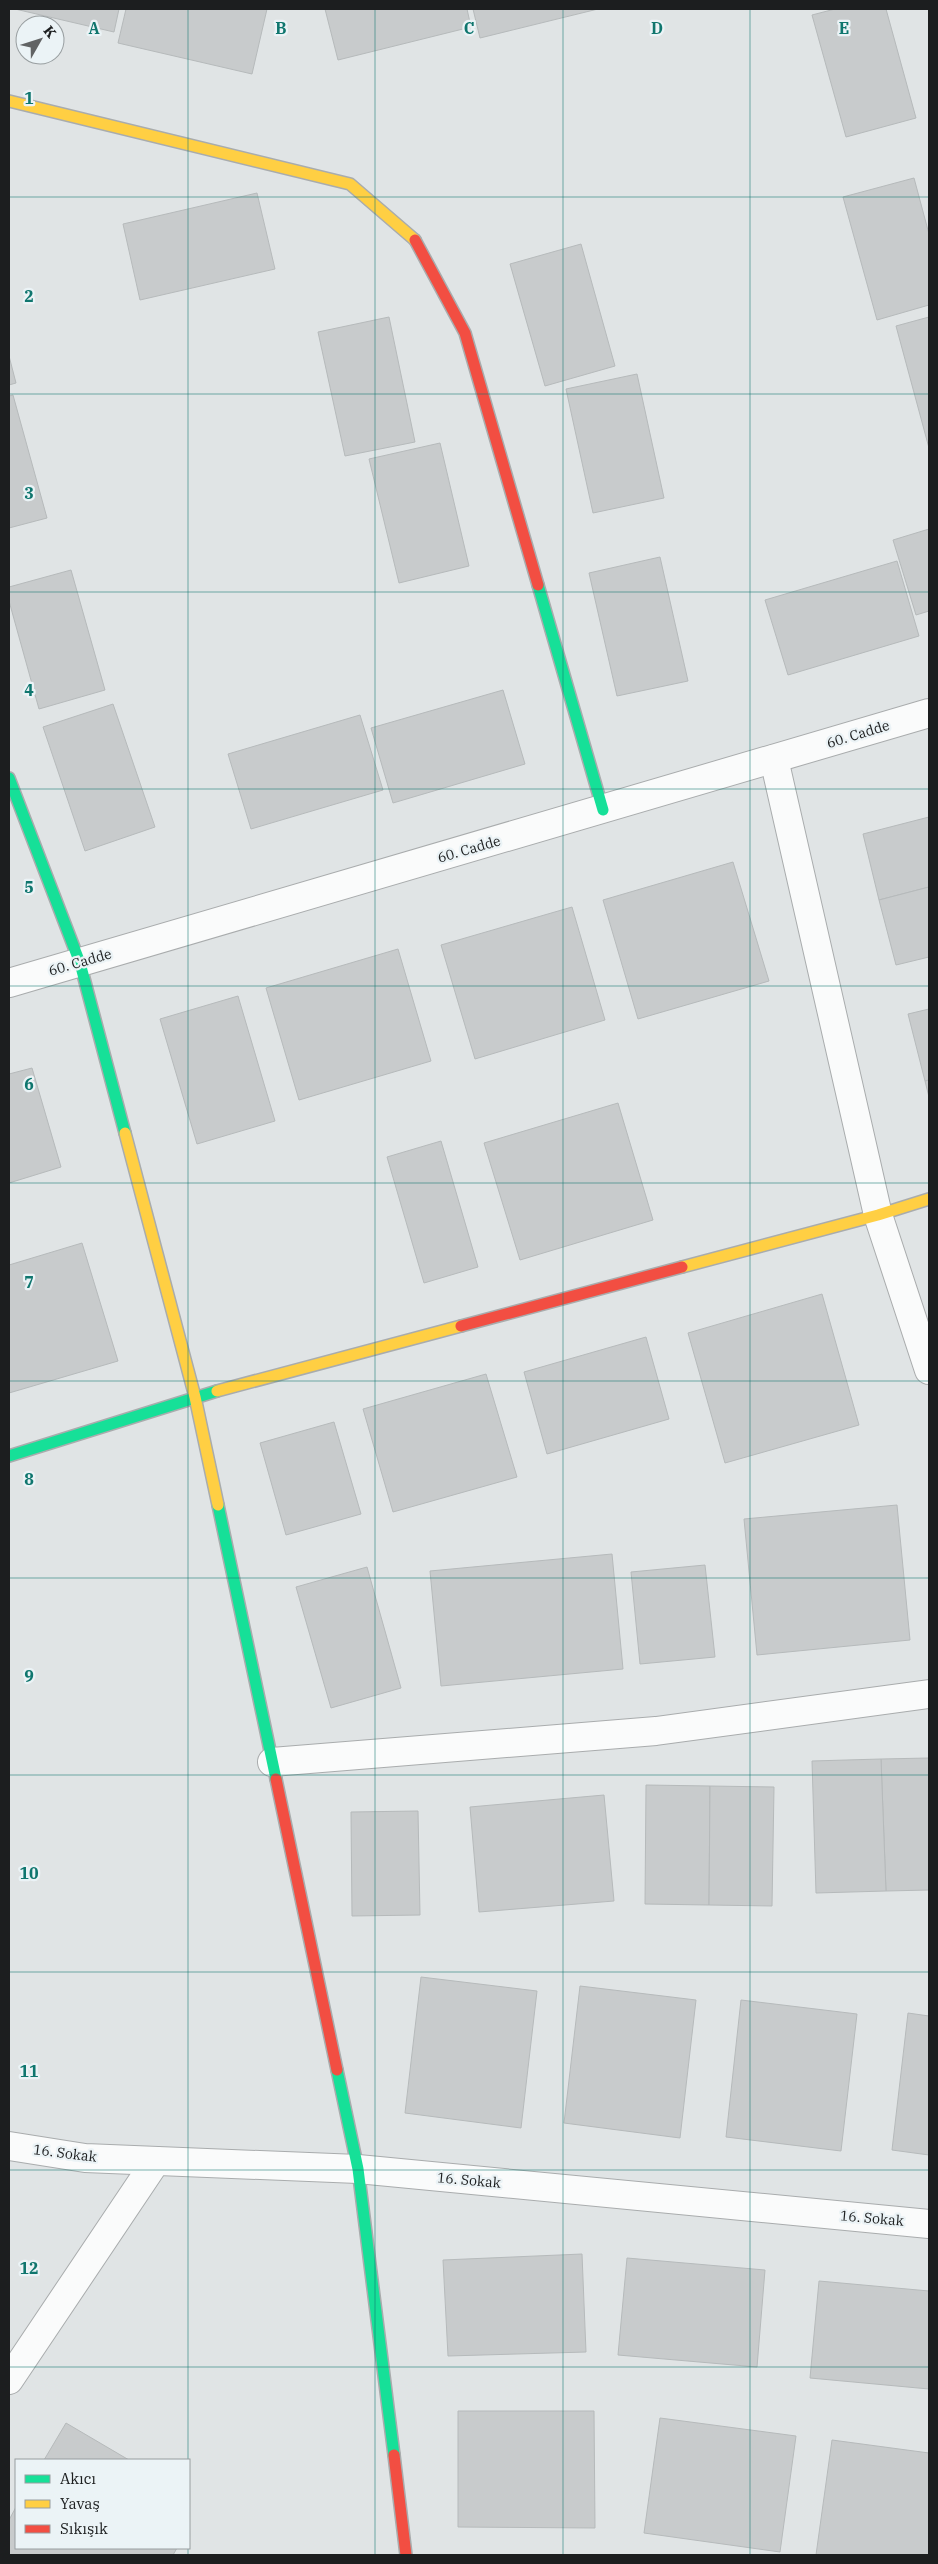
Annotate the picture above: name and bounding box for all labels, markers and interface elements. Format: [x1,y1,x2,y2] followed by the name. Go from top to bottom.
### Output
[15,15,65,65] north arrow
[88,18,100,38] text: A
[275,18,287,38] text: B
[464,18,474,38] text: C
[651,18,663,38] text: D
[839,18,849,38] text: E
[40,22,61,42] text: K
[24,88,34,108] text: 1
[24,286,34,306] text: 2
[24,483,34,503] text: 3
[24,680,34,700] text: 4
[824,716,892,752] street label: 60. Cadde
[435,831,503,867] street label: 60. Cadde
[24,877,34,897] text: 5
[46,944,114,980] street label: 60. Cadde
[24,1074,34,1094] text: 6
[24,1272,34,1292] text: 7
[24,1469,34,1489] text: 8
[24,1666,34,1686] text: 9
[19,1863,39,1883] text: 10
[19,2061,39,2081] text: 11
[32,2140,99,2166] street label: 16. Sokak
[436,2168,502,2192] street label: 16. Sokak
[839,2206,905,2230] street label: 16. Sokak
[19,2258,39,2278] text: 12
[15,2459,190,2549] legend
[60,2469,96,2488] text: Akıcı
[60,2494,100,2513] text: Yavaş
[60,2519,108,2538] text: Sıkışık

